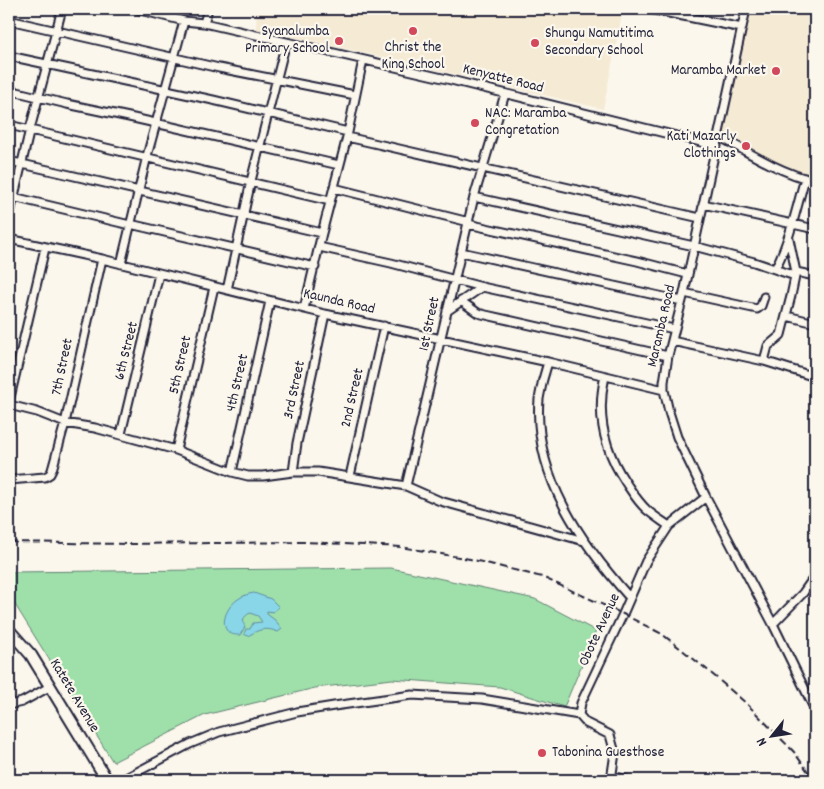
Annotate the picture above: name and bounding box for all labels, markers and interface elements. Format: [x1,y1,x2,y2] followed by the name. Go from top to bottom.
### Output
[245,21,330,60] place label: Syanalumba Primary School
[545,23,654,62] place label: Shungu Namutitima Secondary School
[407,25,419,37] marker: Christ the King School
[333,35,345,47] marker: Syanalumba Primary School
[381,37,445,76] place label: Christ the King School
[529,37,541,49] marker: Shungu Namutitima Secondary School
[460,58,546,100] street label: Kenyatte Road
[671,60,766,82] place label: Maramba Market
[770,65,782,77] marker: Maramba Market
[485,103,567,142] place label: NAC: Maramba Congretation
[469,117,481,129] marker: NAC: Maramba Congretation
[667,126,737,165] place label: Kati Mazarly Clothings
[740,140,752,152] marker: Kati Mazarly Clothings
[301,283,377,321] street label: Kaunda Road
[642,283,682,369] street label: Maramba Road
[414,294,447,353] street label: 1st Street
[109,319,145,383] street label: 6th Street
[164,333,198,396] street label: 5th Street
[46,336,80,398] street label: 7th Street
[221,352,255,414] street label: 4th Street
[278,358,312,421] street label: 3rd Street
[335,366,371,430] street label: 2nd Street
[573,589,627,670] street label: Obote Avenue
[43,655,105,737] street label: Katete Avenue
[746,712,796,762] north arrow
[752,733,773,749] text: N
[552,742,665,764] place label: Tabonina Guesthose
[536,747,548,759] marker: Tabonina Guesthose

